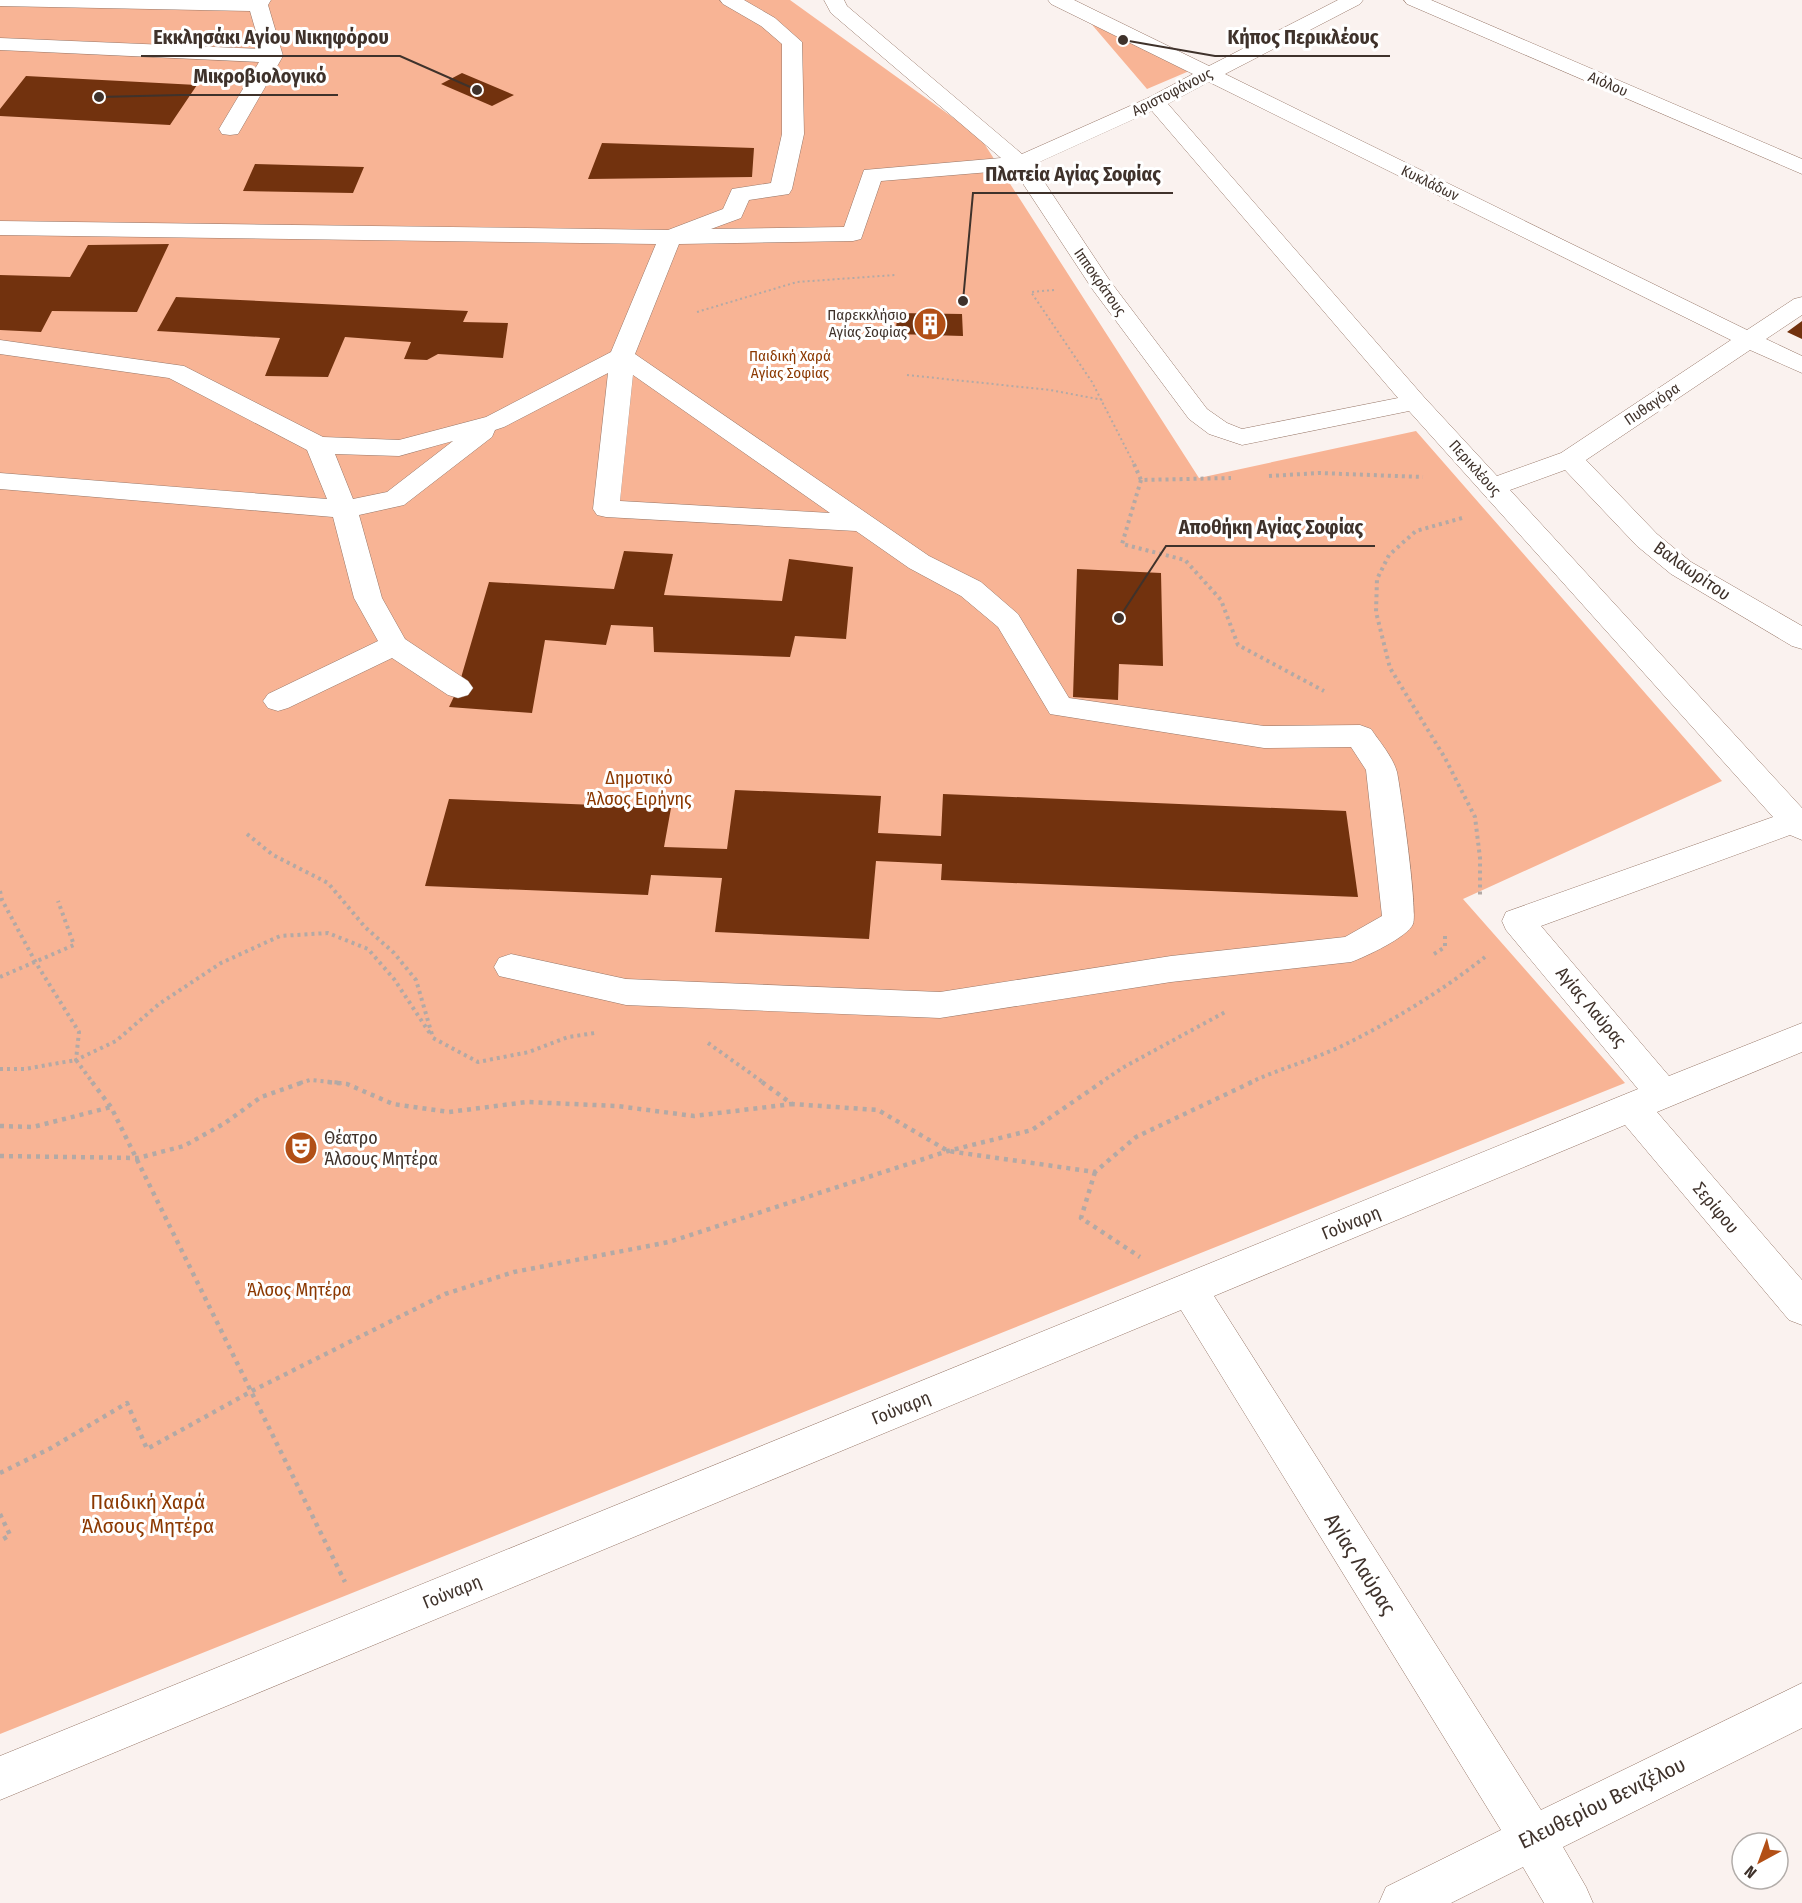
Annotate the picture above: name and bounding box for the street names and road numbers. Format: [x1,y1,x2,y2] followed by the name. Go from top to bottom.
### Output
[1129,64,1216,120] street label: Αριστοφάνους
[1585,68,1631,100] street label: Αιόλου
[1398,161,1462,205] street label: Κυκλάδων
[1070,245,1130,320] street label: Ιπποκράτους
[1621,379,1683,429] street label: Πυθαγόρα
[1445,436,1505,500] street label: Περικλέους
[1649,536,1735,606] street label: Βαλαωρίτου
[1551,962,1631,1052] street label: Αγίας Λαύρας
[1688,1178,1744,1238] street label: Σερίφου
[1318,1201,1384,1245] street label: Γούναρη
[868,1386,934,1430] street label: Γούναρη
[1319,1509,1401,1619] street label: Αγίας Λαύρας
[419,1570,485,1614] street label: Γούναρη
[1514,1751,1690,1855] street label: Ελευθερίου Βενιζέλου

